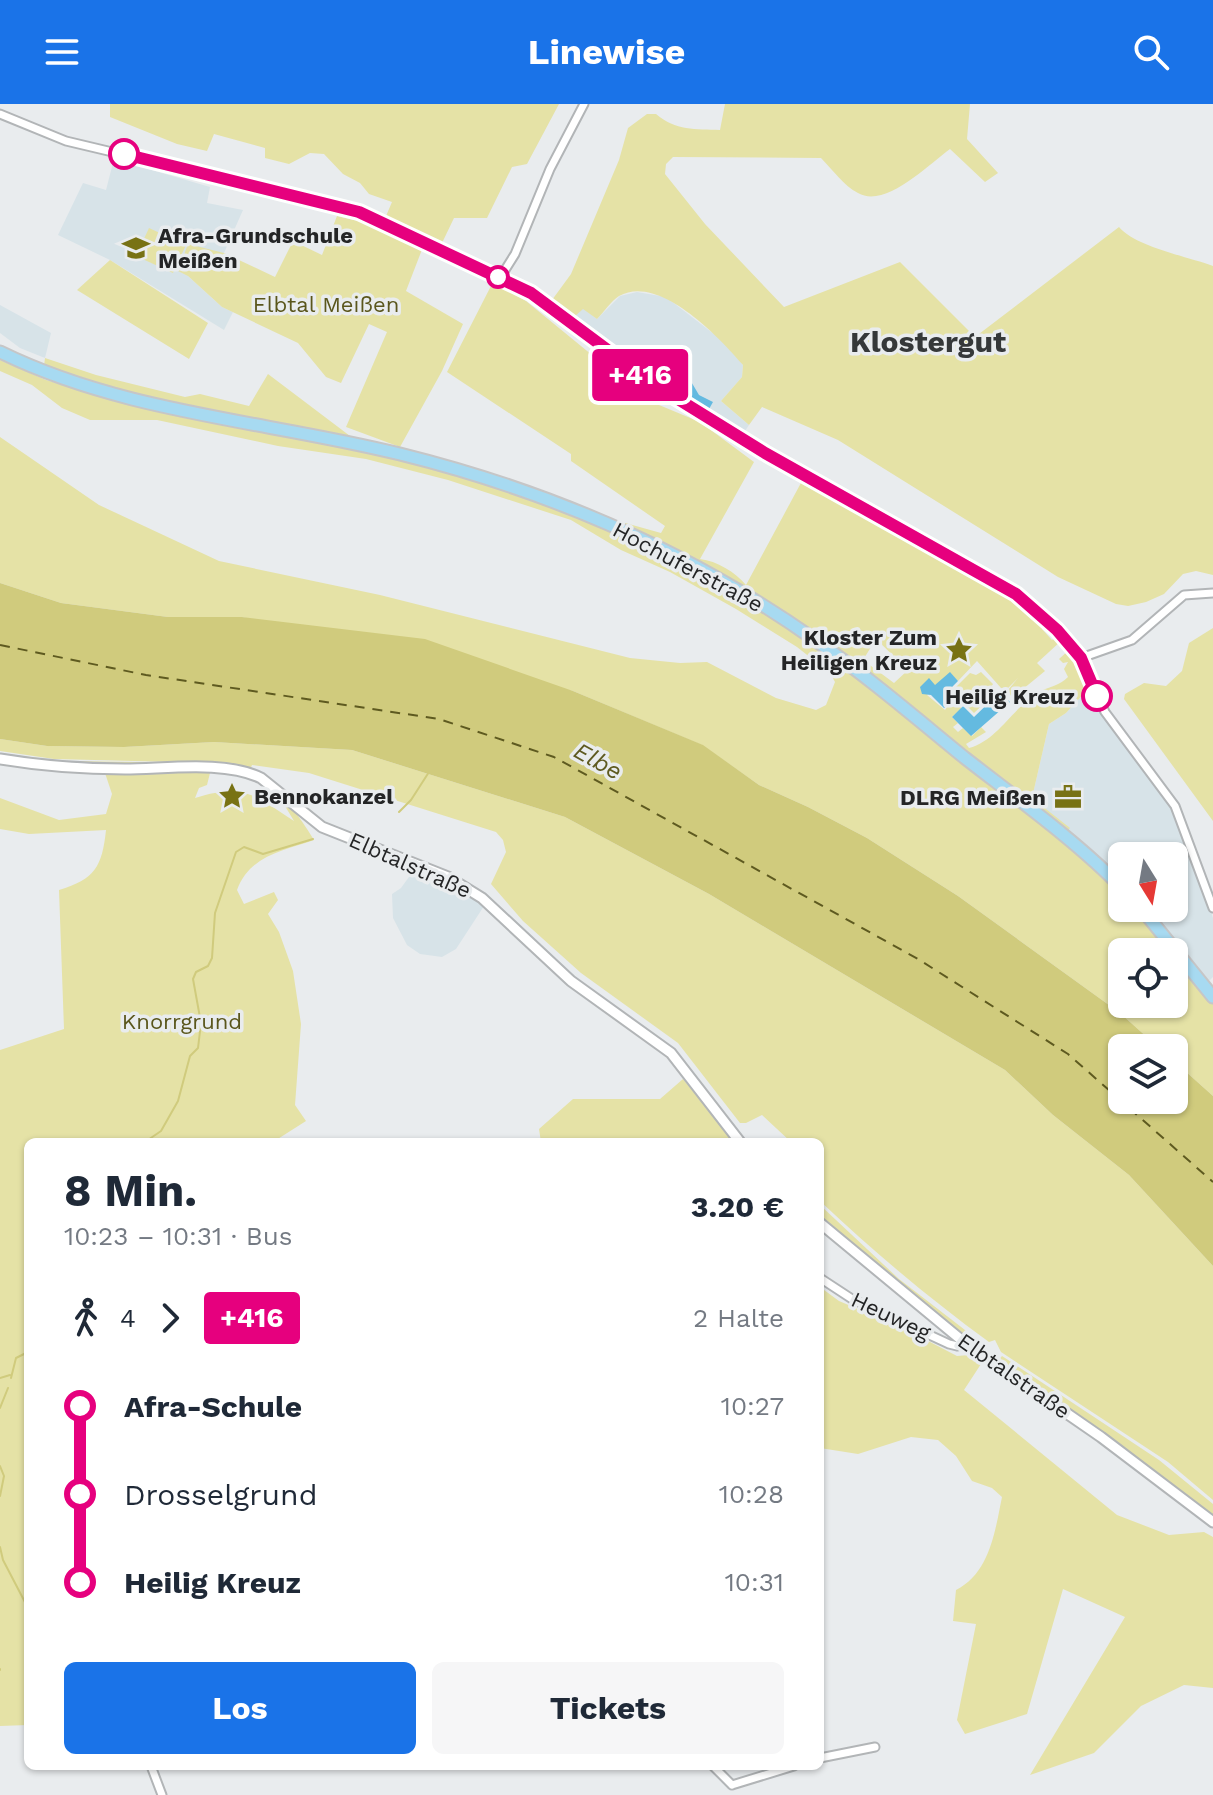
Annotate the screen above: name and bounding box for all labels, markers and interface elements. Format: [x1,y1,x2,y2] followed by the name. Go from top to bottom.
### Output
[40,30,84,74] icon: menu
[1129,30,1173,74] icon: search
[528,31,685,73] text: Linewise
[109,139,139,169] unlabelled marker
[158,223,353,273] place label: Afra-Grundschule Meißen
[121,233,151,263] school or university icon: Afra-Grundschule Meißen
[487,266,509,288] unlabelled marker
[253,292,399,317] park label: Elbtal Meißen
[850,324,1006,359] district label: Klostergut
[584,349,696,401] line badge: +416
[608,358,672,391] text: +416
[609,517,767,617] street label: Hochuferstraße
[781,625,937,675] place label: Kloster Zum Heiligen Kreuz
[944,635,974,665] place icon: Kloster Zum Heiligen Kreuz
[1082,681,1112,711] marker: Heilig Kreuz
[945,684,1075,709] place label: Heilig Kreuz
[569,736,627,786] water label: Elbe
[217,781,247,811] place icon: Bennokanzel
[1053,782,1083,812] office icon: DLRG Meißen
[254,784,394,809] place label: Bennokanzel
[900,785,1046,810] place label: DLRG Meißen
[345,827,475,903] street label: Elbtalstraße
[1108,842,1188,922] north arrow
[1108,842,1188,1114] map controls
[1108,938,1188,1018] button: locate
[122,1009,242,1034] park label: Knorrgrund
[1108,1034,1188,1114] button: layers
[64,1165,197,1217] text: 8 Min.
[691,1189,784,1224] text: 3.20 €
[64,1221,292,1251] text: 10:23 – 10:31 · Bus
[847,1287,935,1345] street label: Heuweg
[64,1296,108,1340] icon: walk
[148,1296,192,1340] icon: forward
[220,1301,284,1334] text: +416
[120,1303,136,1333] text: 4
[693,1303,784,1333] text: 2 Halte
[953,1328,1075,1424] street label: Elbtalstraße
[124,1389,302,1424] text: Afra-Schule
[721,1391,784,1421] text: 10:27
[124,1477,317,1512] text: Drosselgrund
[719,1479,784,1509] text: 10:28
[124,1565,301,1600] text: Heilig Kreuz
[725,1567,784,1597] text: 10:31
[64,1662,416,1754] button: Los
[432,1662,784,1754] button: Tickets

